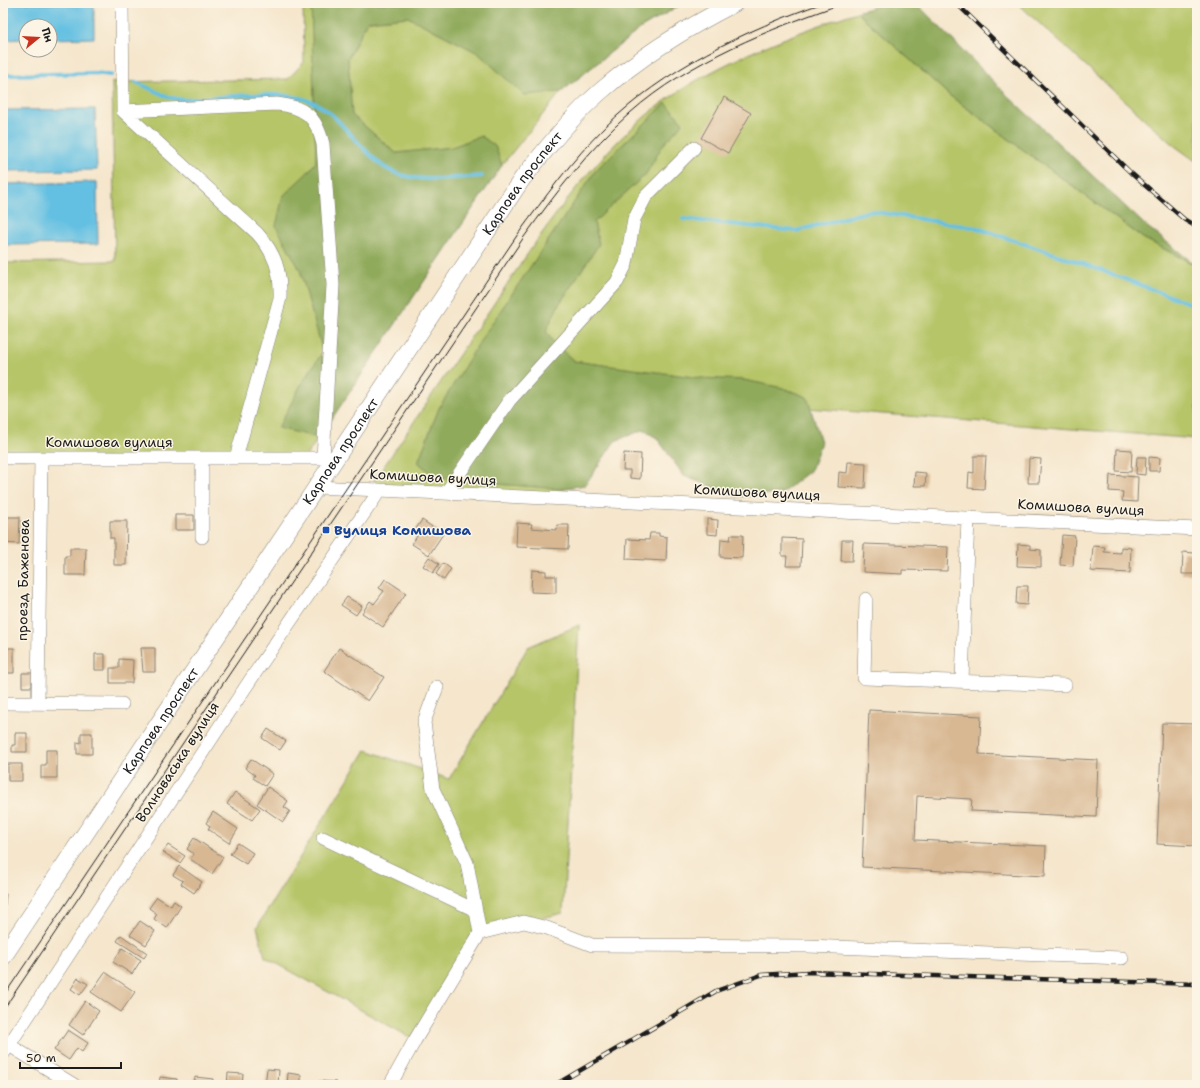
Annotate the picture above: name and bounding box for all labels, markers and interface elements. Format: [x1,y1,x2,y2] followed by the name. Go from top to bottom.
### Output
[18,18,58,58] north arrow
[38,26,56,44] text: Пн
[478,127,567,238] street label: Карпова проспект
[298,394,383,508] street label: Карпова проспект
[45,433,173,451] street label: Комишова вулиця
[369,465,497,489] street label: Комишова вулиця
[693,480,821,504] street label: Комишова вулиця
[1017,495,1145,519] street label: Комишова вулиця
[13,519,33,641] street label: проезд Баженова
[334,521,472,539] place label: Вулиця Комишова
[321,525,331,535] marker: Вулиця Комишова
[119,663,203,777] street label: Карпова проспект
[131,698,223,826] street label: Волноваська вулиця
[20,1044,121,1070] scale bar
[26,1050,56,1066] text: 50 m

